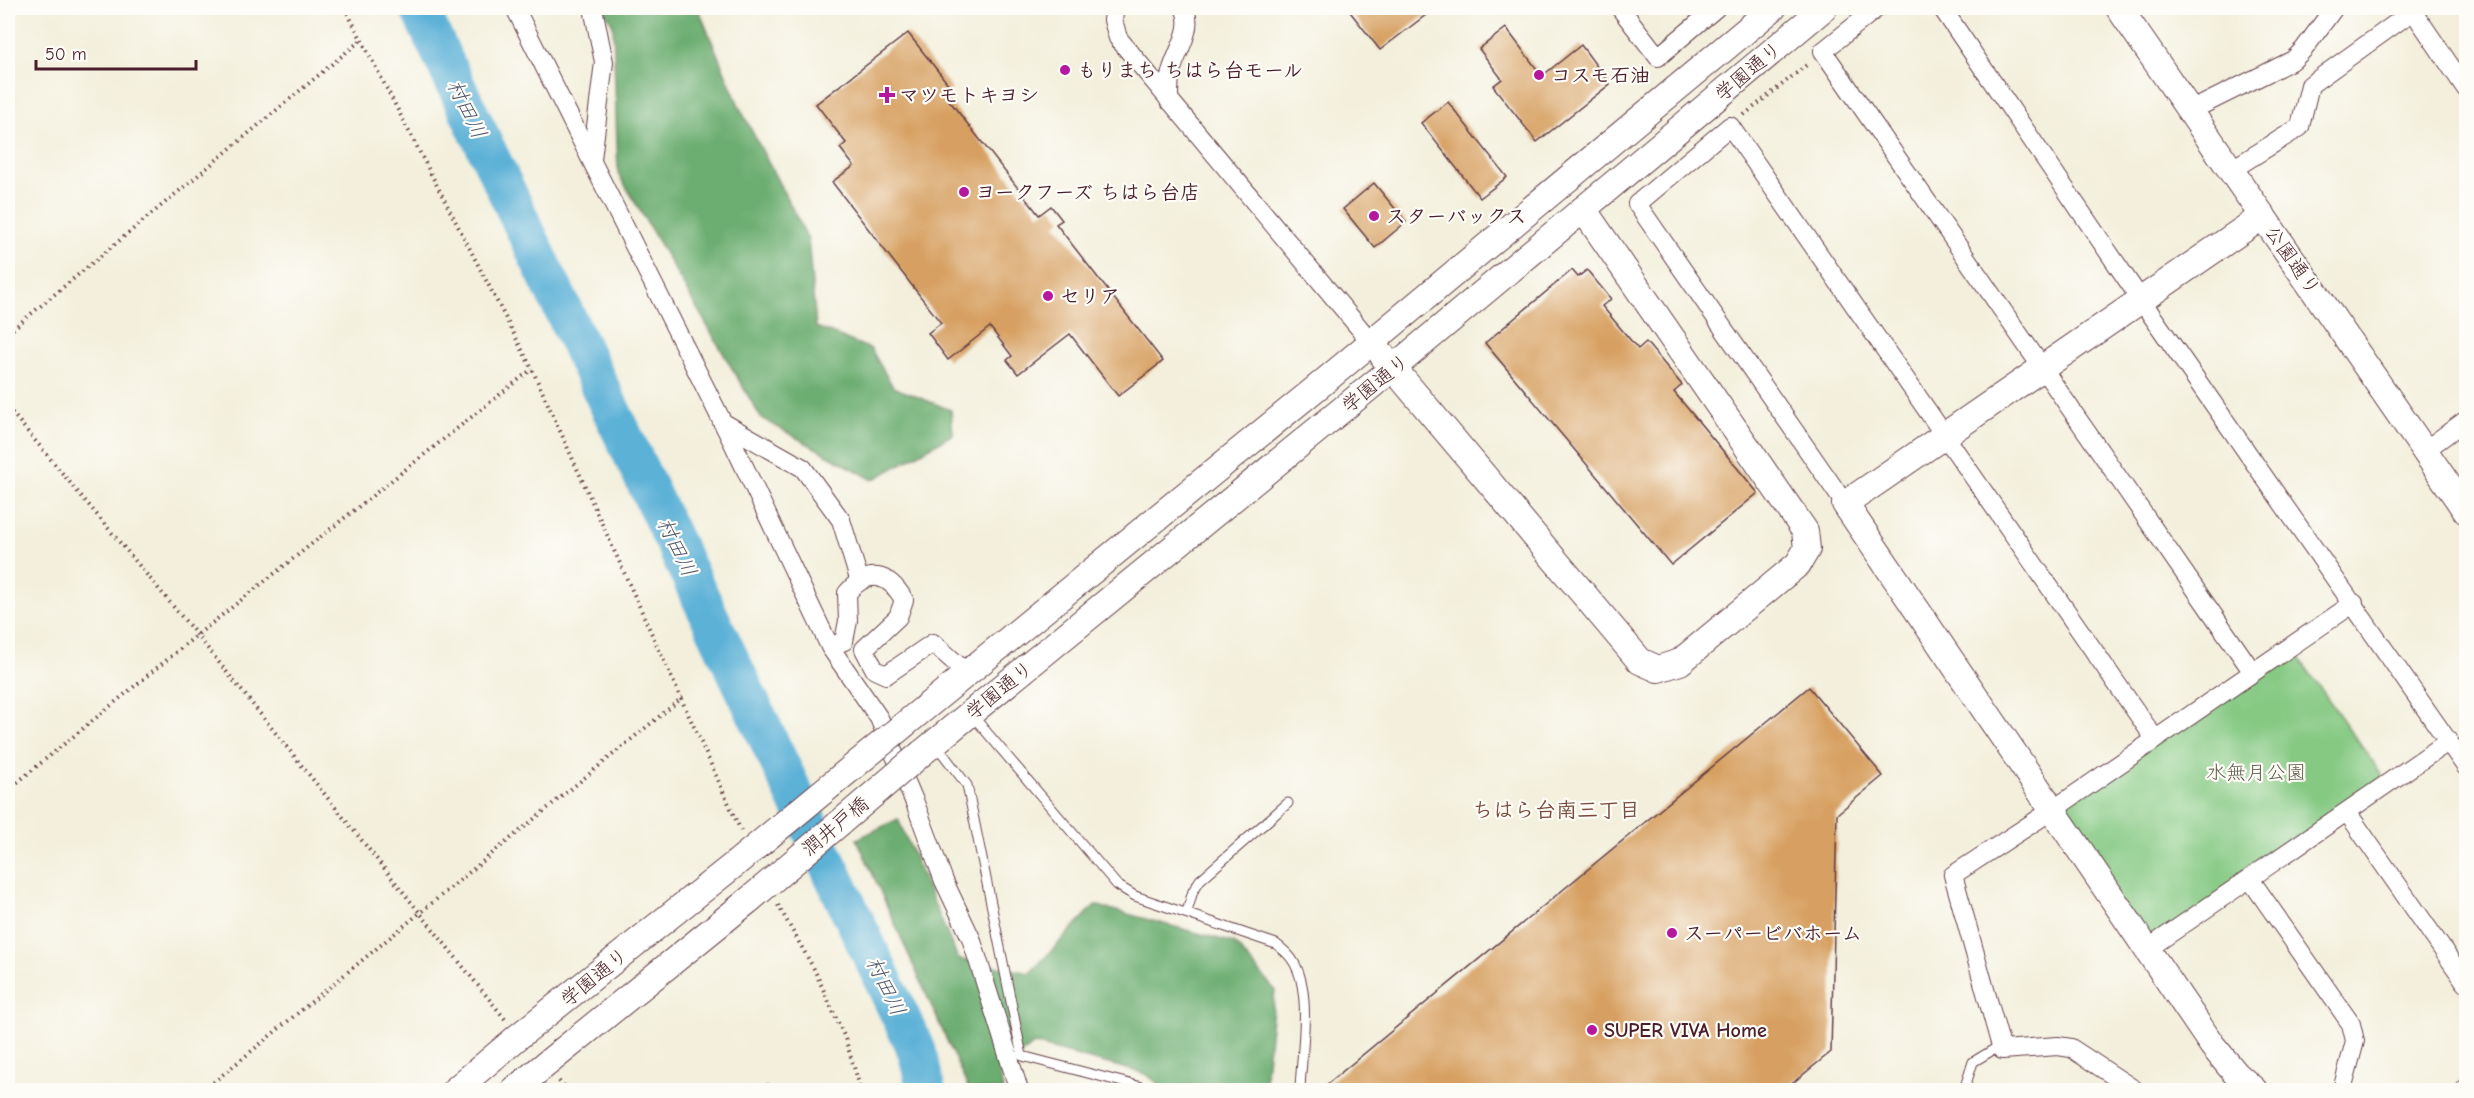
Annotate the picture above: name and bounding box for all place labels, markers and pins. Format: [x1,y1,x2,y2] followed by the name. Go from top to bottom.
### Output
[1077,59,1303,82] place label: もりまち ちはら台モール
[1058,63,1072,77] marker: もりまち ちはら台モール
[1551,64,1650,87] place label: コスモ石油
[1532,68,1546,82] marker: コスモ石油
[899,84,1039,107] place label: マツモトキヨシ
[880,88,894,102] marker: マツモトキヨシ
[976,181,1200,204] place label: ヨークフーズ ちはら台店
[957,185,971,199] marker: ヨークフーズ ちはら台店
[1386,205,1526,228] place label: スターバックス
[1367,209,1381,223] marker: スターバックス
[1060,285,1120,308] place label: セリア
[1041,289,1055,303] marker: セリア
[1684,922,1862,945] place label: スーパービバホーム
[1665,926,1679,940] marker: スーパービバホーム
[1604,1019,1767,1042] place label: SUPER VIVA Home
[1585,1023,1599,1037] marker: SUPER VIVA Home

